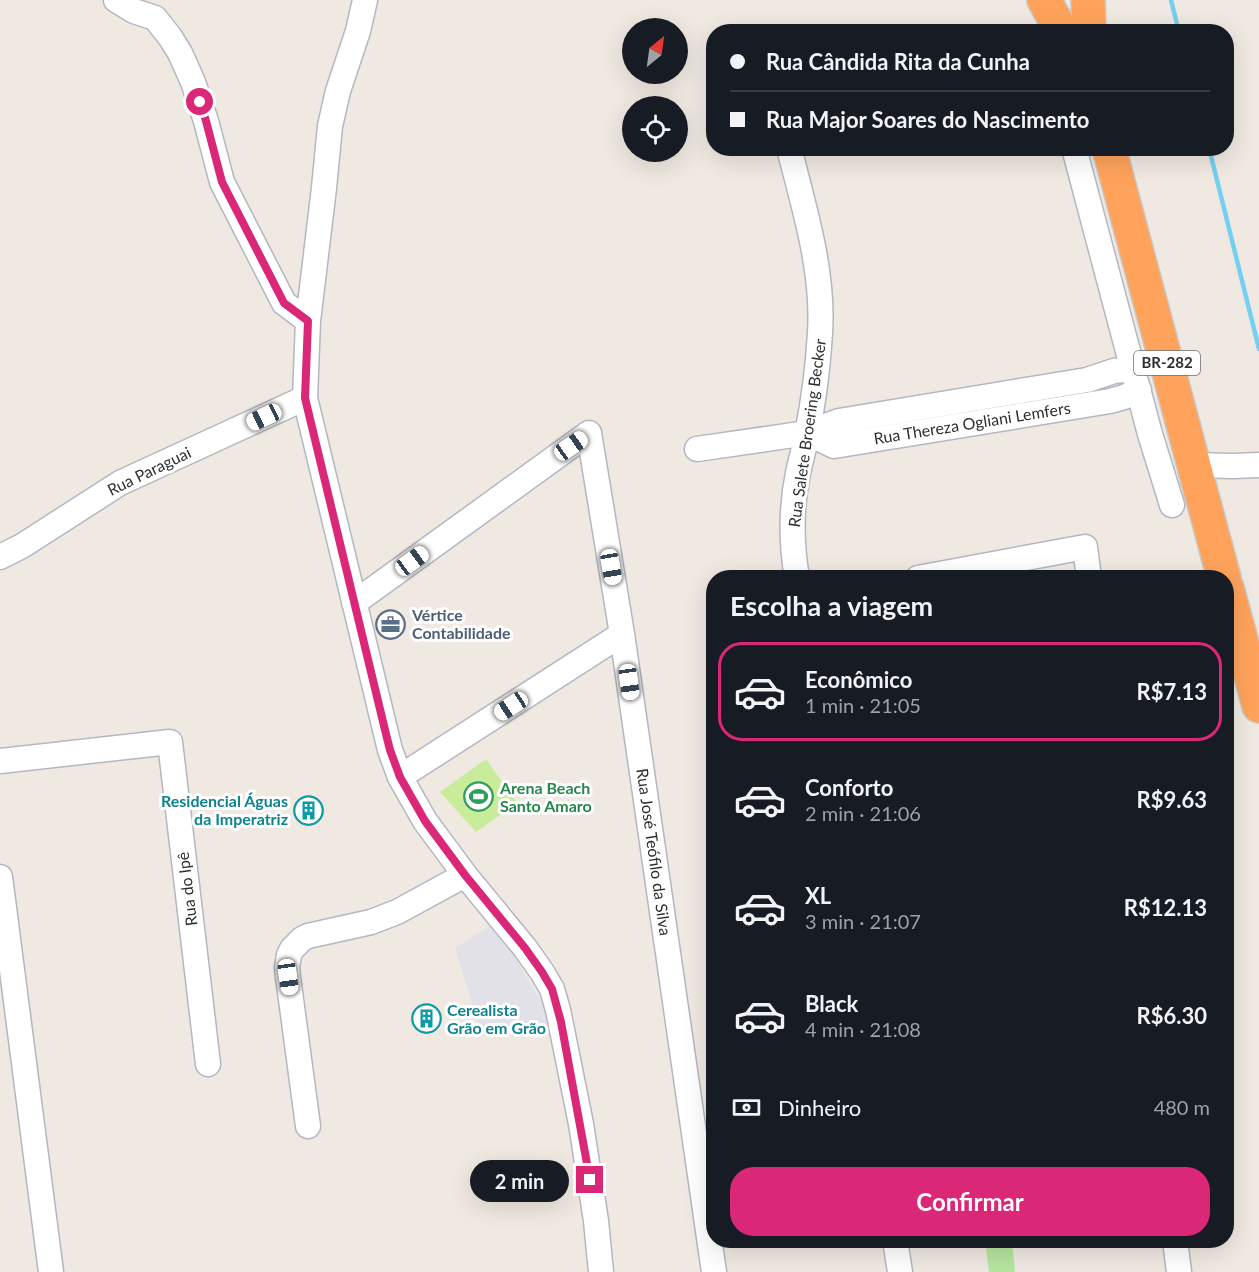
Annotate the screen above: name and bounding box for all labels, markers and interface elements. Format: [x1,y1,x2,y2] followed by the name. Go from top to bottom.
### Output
[622,18,688,84] north arrow
[622,18,688,162] map controls
[766,48,1030,75] text: Rua Cândida Rita da Cunha
[186,88,213,115] route start
[622,96,688,162] button: locate
[766,106,1089,133] text: Rua Major Soares do Nascimento
[784,337,829,528] street label: Rua Salete Broering Becker
[1134,351,1200,375] road number: BR-282
[872,398,1072,447] street label: Rua Thereza Ogliani Lemfers
[244,401,284,433] car
[551,428,591,464] car
[104,442,194,499] street label: Rua Paraguai
[392,543,432,579] car
[599,548,623,586] car
[730,589,933,622] text: Escolha a viagem
[411,605,511,642] place label: Vértice Contabilidade
[375,608,407,640] office icon: Vértice Contabilidade
[618,663,640,701] car
[733,665,787,719] icon: car
[805,666,912,693] text: Econômico
[1137,678,1207,705] text: R$7.13
[491,689,531,723] car
[805,693,921,717] text: 1 min · 21:05
[633,767,676,937] street label: Rua José Teófilo da Silva
[733,773,787,827] icon: car
[805,774,893,801] text: Conforto
[499,778,592,815] place label: Arena Beach Santo Amaro
[463,781,495,813] sports icon: Arena Beach Santo Amaro
[1137,786,1207,813] text: R$9.63
[161,791,288,828] place label: Residencial Águas da Imperatriz
[293,794,325,826] building icon: Residencial Águas da Imperatriz
[805,801,921,825] text: 2 min · 21:06
[173,851,200,927] street label: Rua do Ipê
[733,881,787,935] icon: car
[805,882,831,909] text: XL
[1124,894,1207,921] text: R$12.13
[805,909,921,933] text: 3 min · 21:07
[277,958,299,996] car
[733,989,787,1043] icon: car
[805,990,858,1017] text: Black
[447,1000,546,1037] place label: Cerealista Grão em Grão
[1137,1002,1207,1029] text: R$6.30
[410,1003,442,1035] building icon: Cerealista Grão em Grão
[805,1017,921,1041] text: 4 min · 21:08
[730,1091,763,1124] icon: cash
[778,1094,861,1121] text: Dinheiro
[1154,1095,1210,1119] text: 480 m
[470,1159,569,1201] callout: 2 min
[576,1166,603,1193] route end
[730,1167,1210,1236] button: Confirmar
[495,1169,544,1193] text: 2 min

